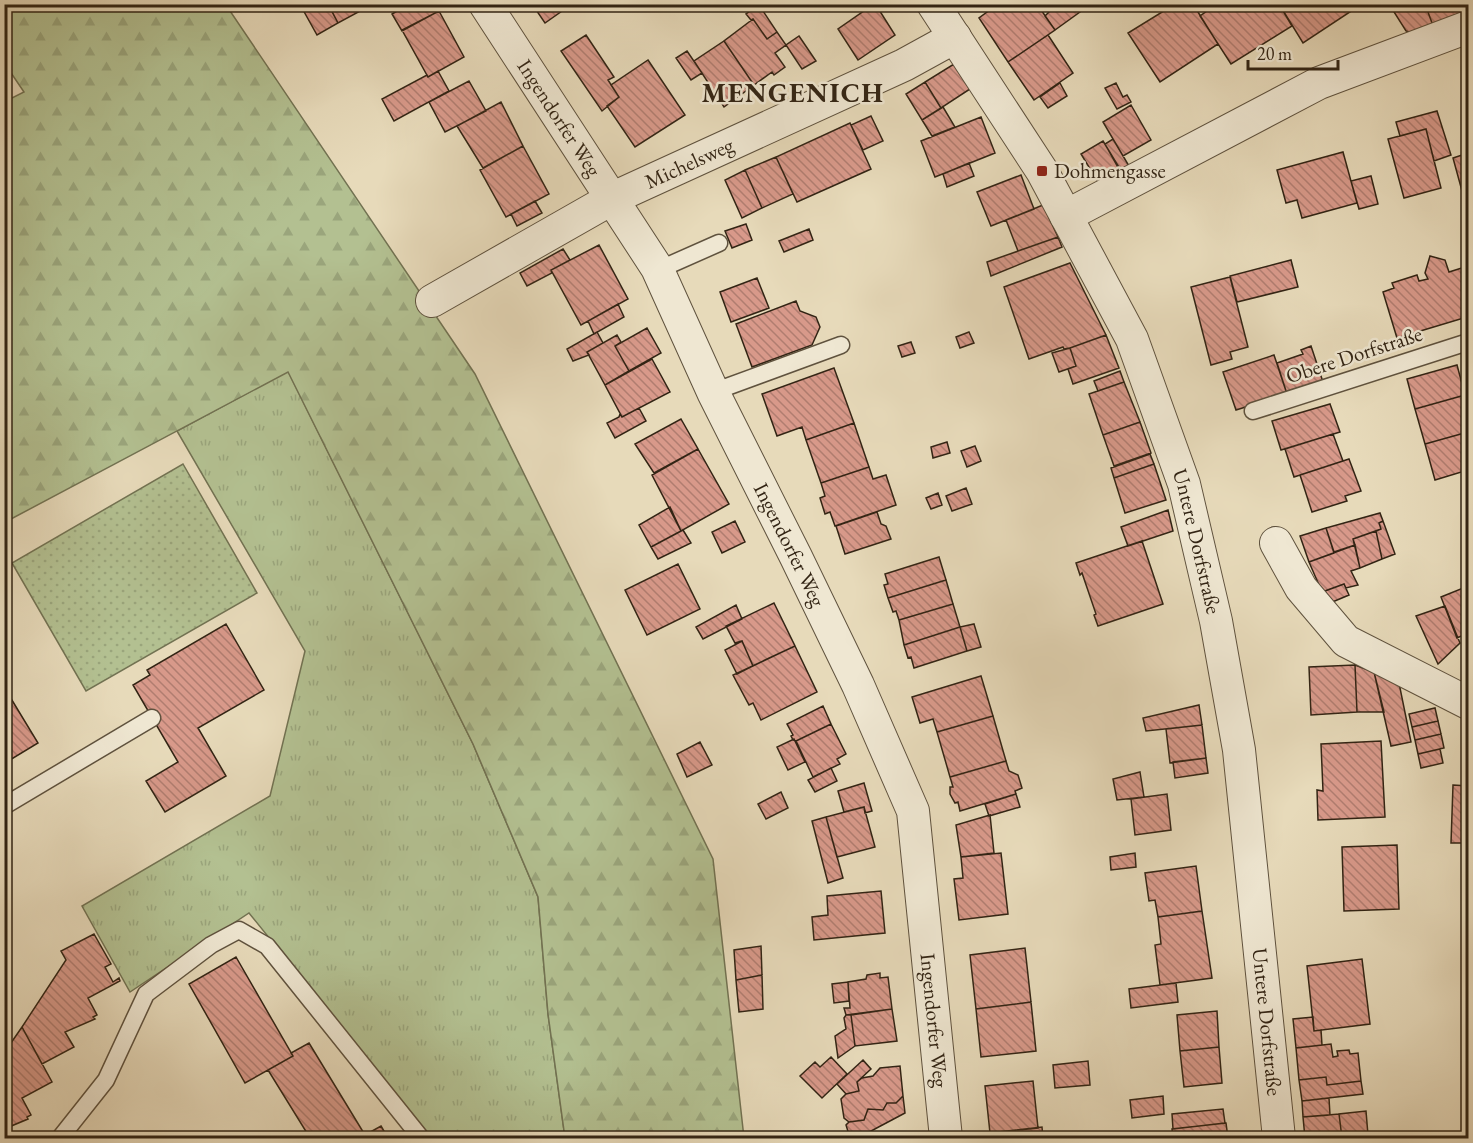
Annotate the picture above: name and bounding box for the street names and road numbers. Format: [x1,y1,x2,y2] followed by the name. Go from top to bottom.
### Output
[512,54,608,182] street label: Ingendorfer Weg
[640,130,738,195] street label: Michelsweg
[1282,320,1425,389] street label: Obere Dorfstraße
[1167,465,1228,617] street label: Untere Dorfstraße
[748,478,832,612] street label: Ingendorfer Weg
[1246,947,1289,1097] street label: Untere Dorfstraße
[914,952,955,1090] street label: Ingendorfer Weg

